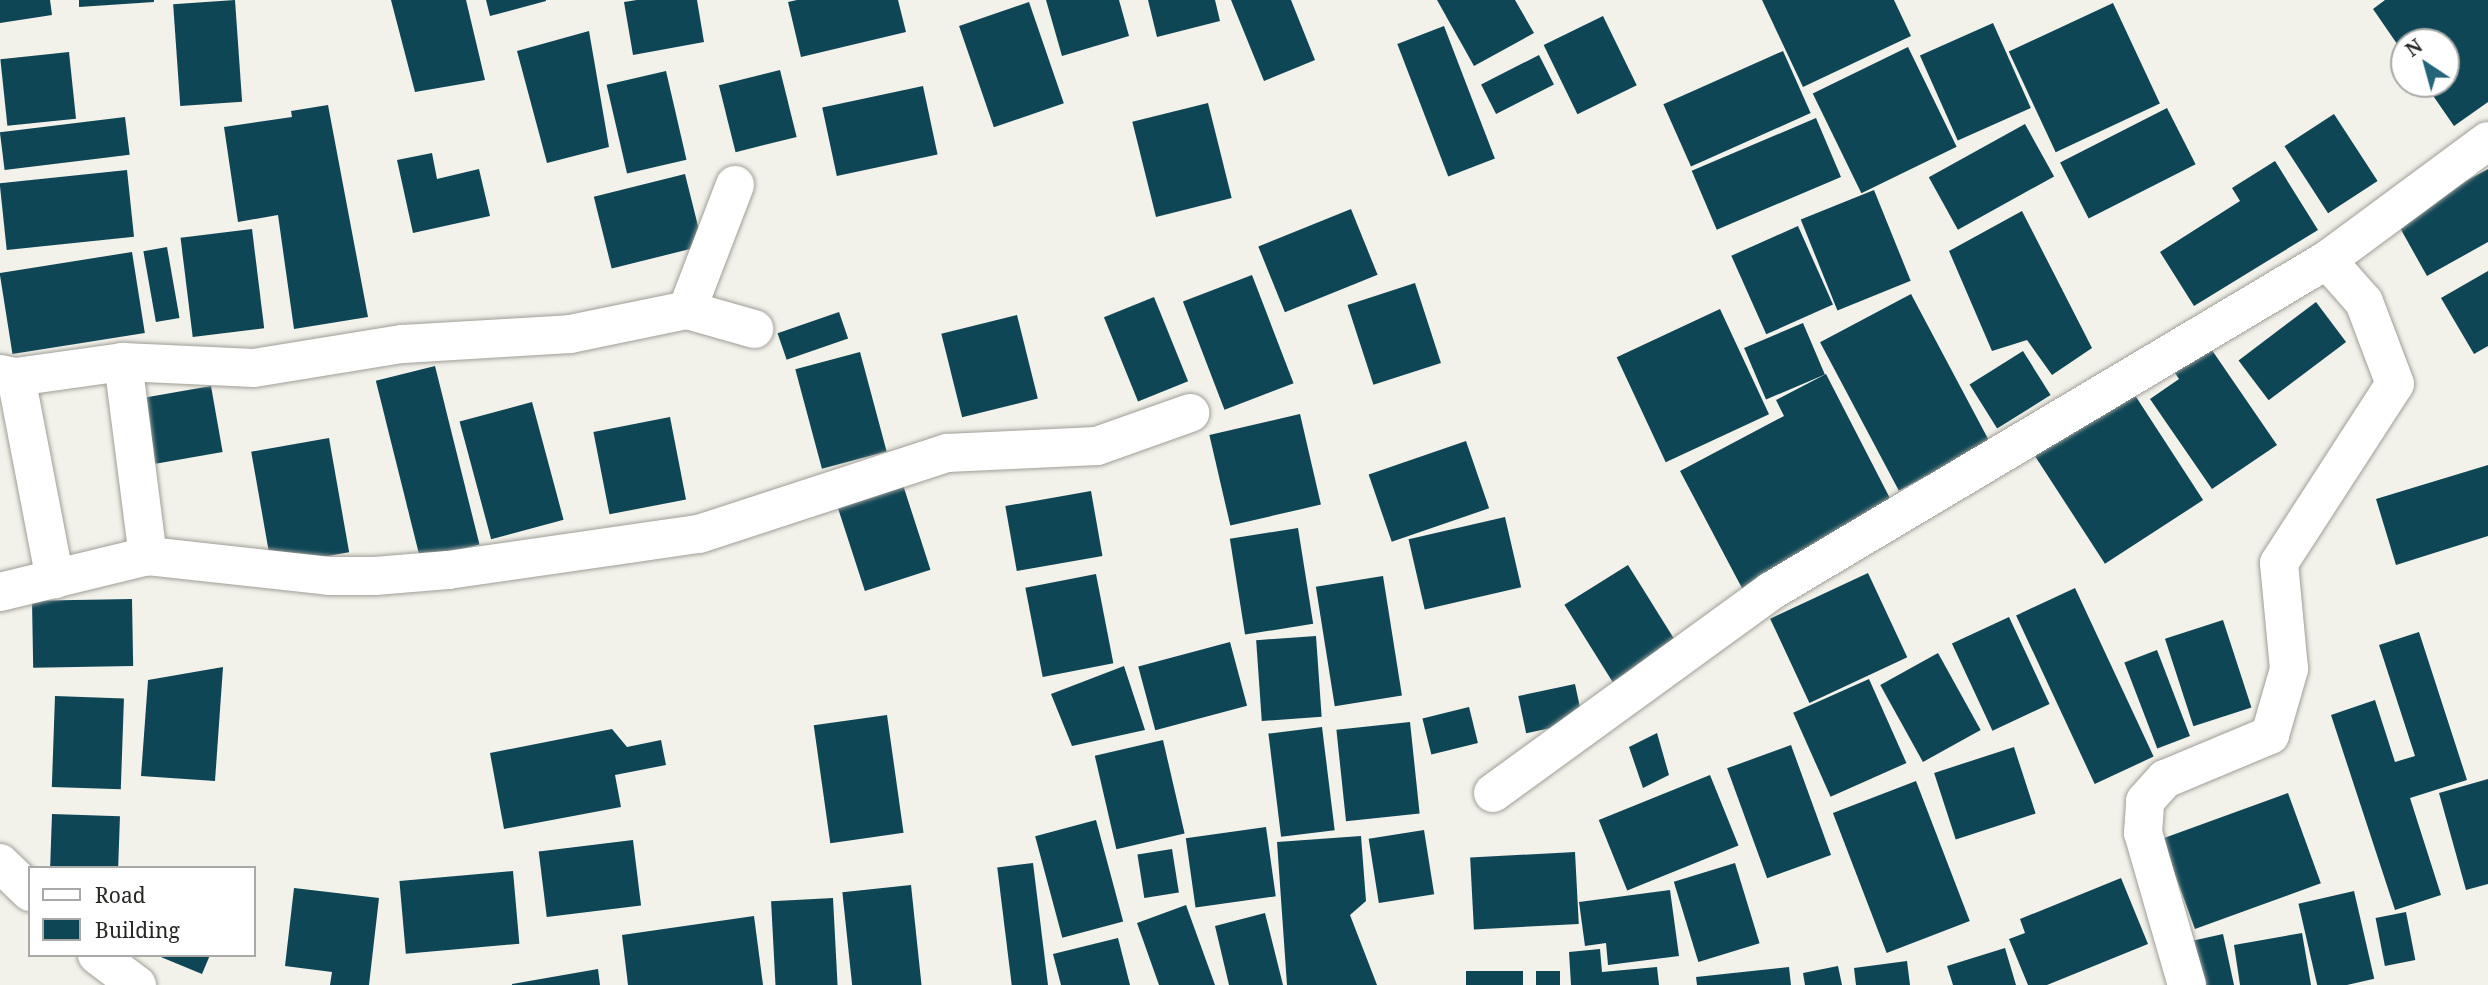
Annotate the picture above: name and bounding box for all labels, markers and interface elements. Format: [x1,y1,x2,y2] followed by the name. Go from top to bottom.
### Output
[2390,28,2460,98] north arrow
[2400,33,2428,63] text: N
[28,866,256,957] legend
[95,881,146,909] text: Road
[95,916,180,944] text: Building

